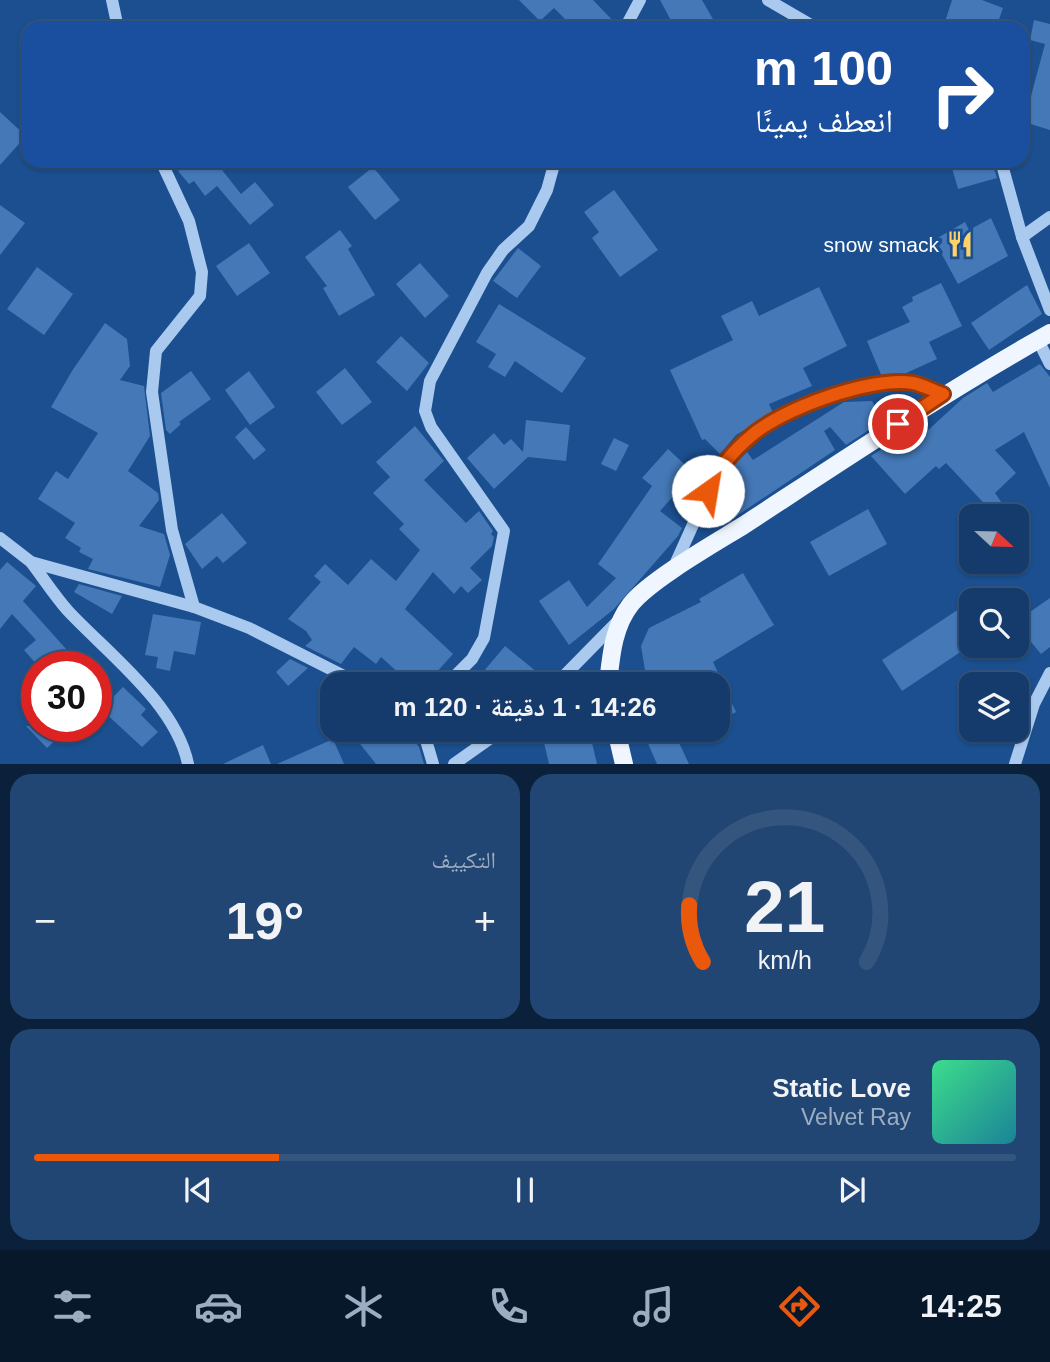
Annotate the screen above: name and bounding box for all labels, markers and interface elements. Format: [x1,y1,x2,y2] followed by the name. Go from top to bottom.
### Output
[754,41,893,95] text: 100 m
[917,49,1008,140] icon: right
[755,103,893,139] text: انعطف يمينًا
[945,229,975,259] restaurant icon: snow smack
[823,233,939,256] place label: snow smack
[868,394,928,454] pin
[879,405,917,443] icon: arrive
[671,454,745,528] position arrow
[959,504,1029,574] north arrow
[959,504,1029,742] map controls
[959,588,1029,658] button: search
[21,651,112,742] speed limit sign: 30
[959,672,1029,742] button: layers
[394,692,656,722] text: 14:26 · 1 دقيقة · 120 m
[431,847,496,873] text: التكييف
[745,867,825,948] text: 21
[226,892,304,950] text: 19°
[34,900,56,942] text: −
[474,900,496,942] text: +
[758,946,812,974] text: km/h
[772,1073,911,1103] text: Static Love
[801,1104,911,1130] text: Velvet Ray
[179,1171,217,1209] icon: previous
[506,1171,544,1209] icon: pause
[833,1171,871,1209] icon: next
[48,1282,97,1331] icon: filters
[194,1282,243,1331] icon: car
[339,1282,388,1331] icon: climate
[484,1282,533,1331] icon: phone
[629,1282,678,1331] icon: music
[775,1282,824,1331] icon: directions
[920,1288,1002,1324] text: 14:25

